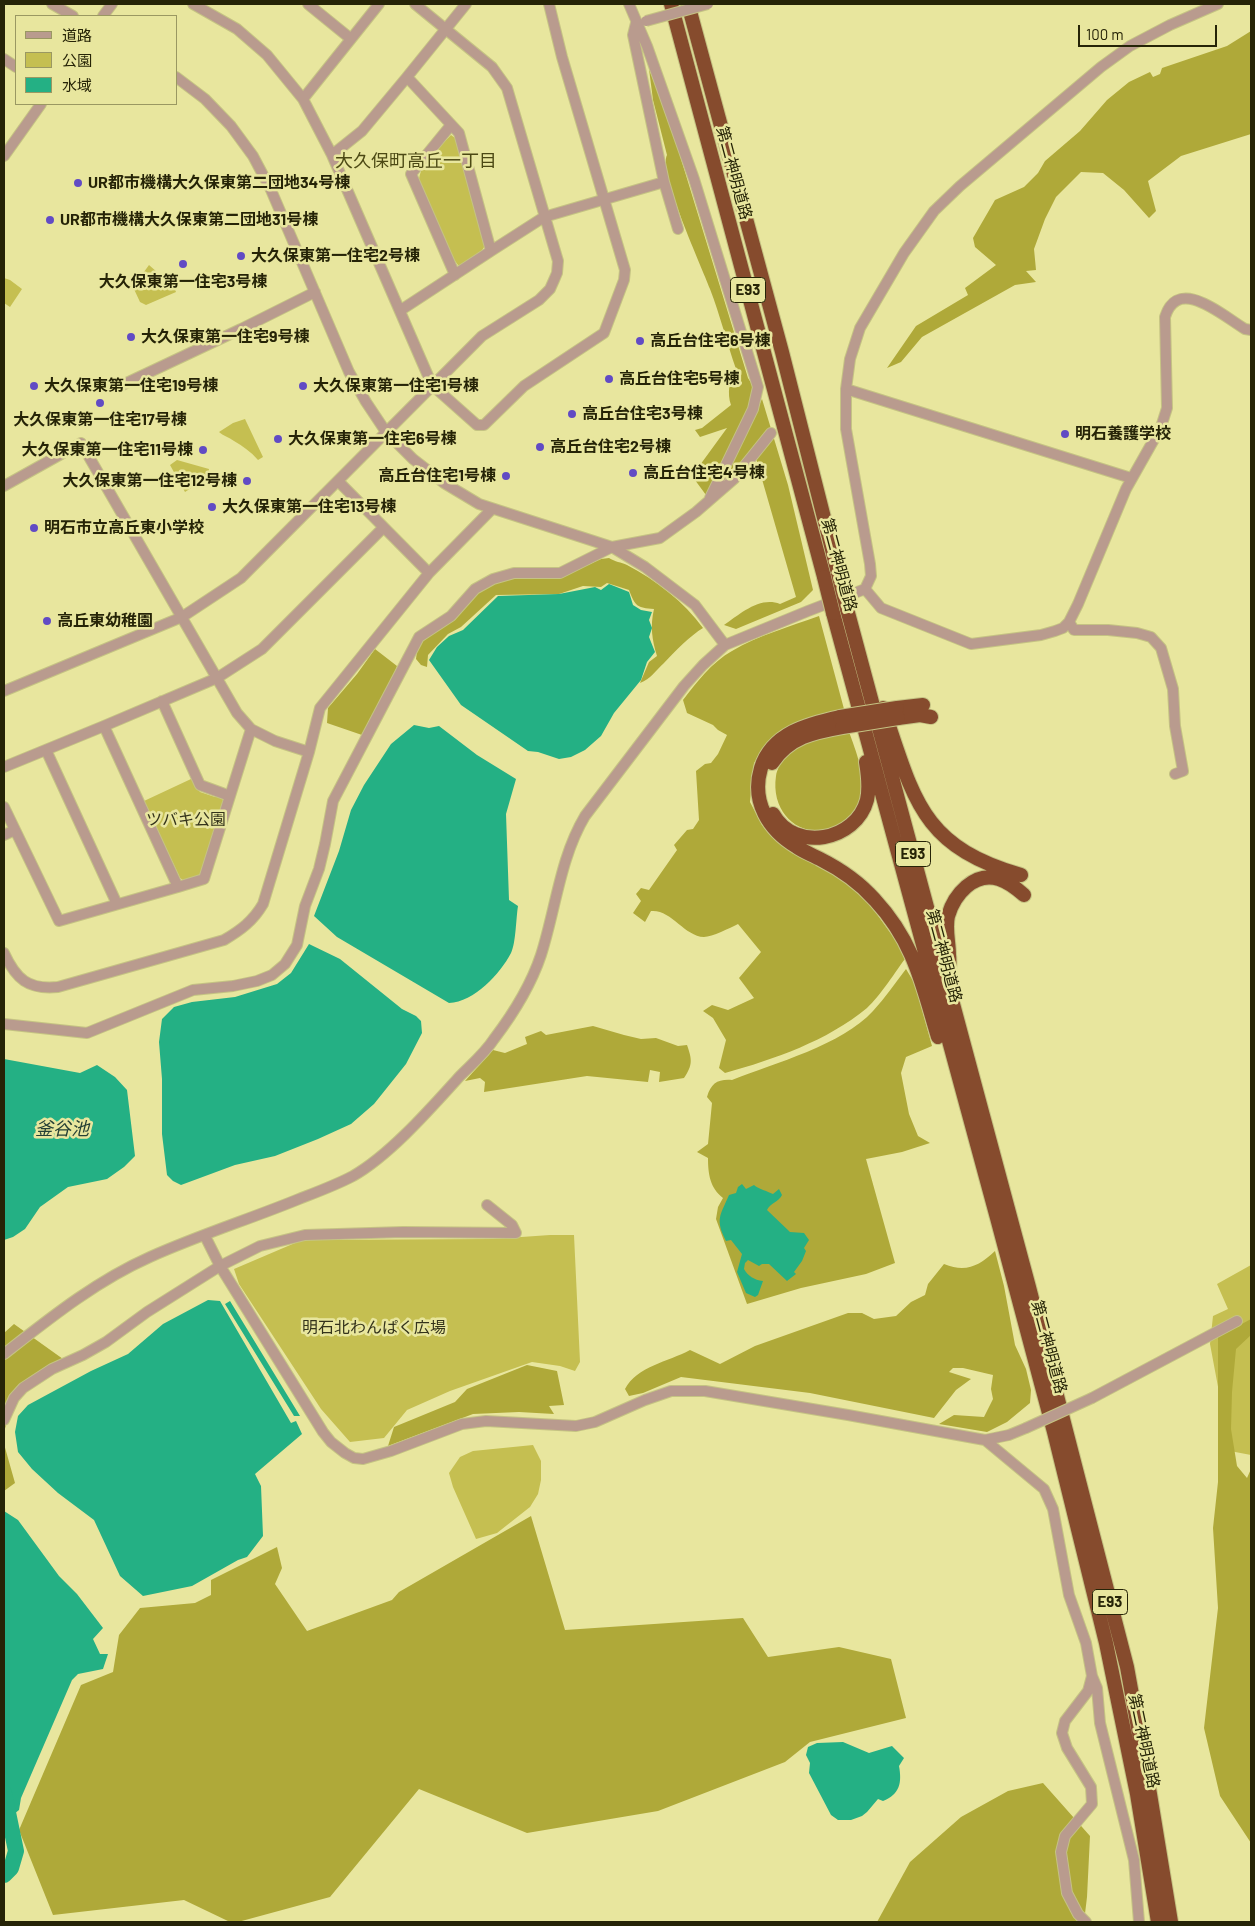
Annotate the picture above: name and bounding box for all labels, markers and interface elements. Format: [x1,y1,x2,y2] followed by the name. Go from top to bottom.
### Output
[15,15,178,105] legend
[1080,15,1219,47] scale bar
[1086,25,1124,43] text: 100 m
[62,26,92,44] text: 道路
[62,51,92,69] text: 公園
[62,76,92,94] text: 水域
[712,124,756,222] street label: 第二神明道路
[335,150,497,172] district label: 大久保町高丘一丁目
[88,173,350,193] place label: UR都市機構大久保東第二団地34号棟
[72,177,84,189] marker: UR都市機構大久保東第二団地34号棟
[60,210,318,230] place label: UR都市機構大久保東第二団地31号棟
[44,214,56,226] marker: UR都市機構大久保東第二団地31号棟
[251,246,420,266] place label: 大久保東第一住宅2号棟
[235,250,247,262] marker: 大久保東第一住宅2号棟
[177,258,189,270] marker: 大久保東第一住宅3号棟
[99,272,267,292] place label: 大久保東第一住宅3号棟
[730,278,766,302] road number: E93
[141,327,309,347] place label: 大久保東第一住宅9号棟
[125,331,137,343] marker: 大久保東第一住宅9号棟
[650,331,771,351] place label: 高丘台住宅6号棟
[634,335,646,347] marker: 高丘台住宅6号棟
[619,369,740,389] place label: 高丘台住宅5号棟
[603,373,615,385] marker: 高丘台住宅5号棟
[44,376,218,396] place label: 大久保東第一住宅19号棟
[313,376,479,396] place label: 大久保東第一住宅1号棟
[28,380,40,392] marker: 大久保東第一住宅19号棟
[297,380,309,392] marker: 大久保東第一住宅1号棟
[94,397,106,409] marker: 大久保東第一住宅17号棟
[582,404,703,424] place label: 高丘台住宅3号棟
[566,408,578,420] marker: 高丘台住宅3号棟
[13,410,187,430] place label: 大久保東第一住宅17号棟
[1075,424,1171,444] place label: 明石養護学校
[1059,428,1071,440] marker: 明石養護学校
[288,429,457,449] place label: 大久保東第一住宅6号棟
[272,433,284,445] marker: 大久保東第一住宅6号棟
[550,437,671,457] place label: 高丘台住宅2号棟
[22,440,193,460] place label: 大久保東第一住宅11号棟
[534,441,546,453] marker: 高丘台住宅2号棟
[197,444,209,456] marker: 大久保東第一住宅11号棟
[643,463,765,483] place label: 高丘台住宅4号棟
[378,466,496,486] place label: 高丘台住宅1号棟
[627,467,639,479] marker: 高丘台住宅4号棟
[500,470,512,482] marker: 高丘台住宅1号棟
[62,471,237,491] place label: 大久保東第一住宅12号棟
[241,475,253,487] marker: 大久保東第一住宅12号棟
[222,497,396,517] place label: 大久保東第一住宅13号棟
[206,501,218,513] marker: 大久保東第一住宅13号棟
[817,516,861,614] street label: 第二神明道路
[44,518,204,538] place label: 明石市立高丘東小学校
[28,522,40,534] marker: 明石市立高丘東小学校
[57,611,153,631] place label: 高丘東幼稚園
[41,615,53,627] marker: 高丘東幼稚園
[146,810,226,830] park label: ツバキ公園
[896,842,930,866] road number: E93
[922,907,966,1005] street label: 第二神明道路
[35,1118,89,1140] water label: 釜谷池
[1027,1298,1071,1396] street label: 第二神明道路
[302,1318,446,1338] park label: 明石北わんぱく広場
[1092,1590,1128,1614] road number: E93
[1125,1692,1163,1790] street label: 第二神明道路

